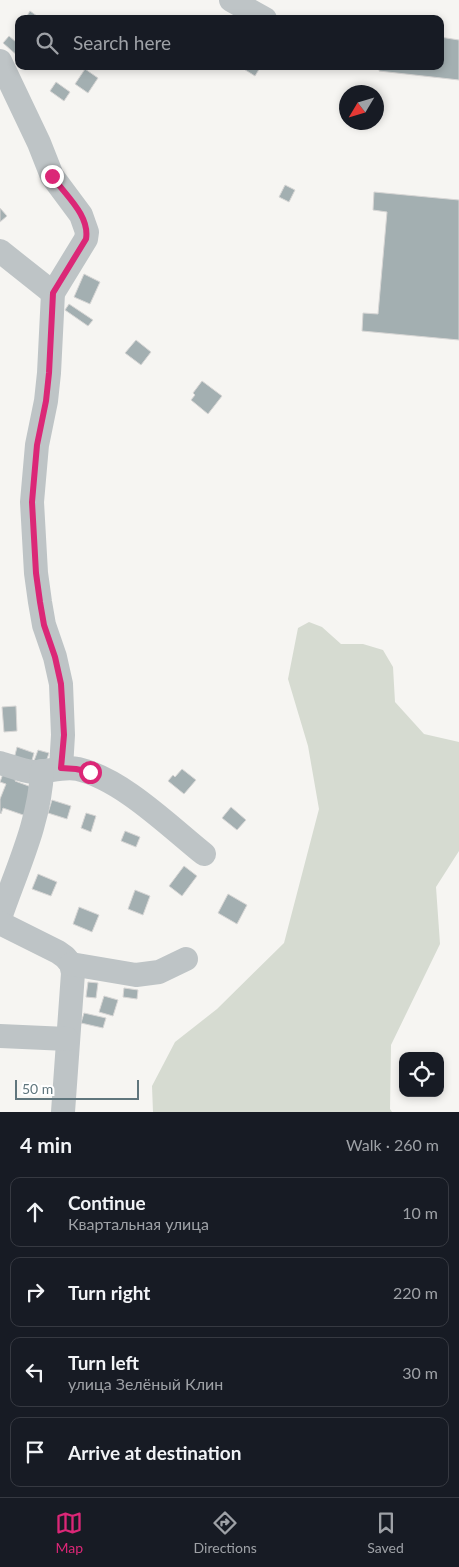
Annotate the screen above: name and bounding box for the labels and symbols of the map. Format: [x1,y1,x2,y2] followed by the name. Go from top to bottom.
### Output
[339,85,384,130] north arrow
[41,165,64,188] route end
[79,761,102,784] route start
[15,1077,139,1100] scale bar

